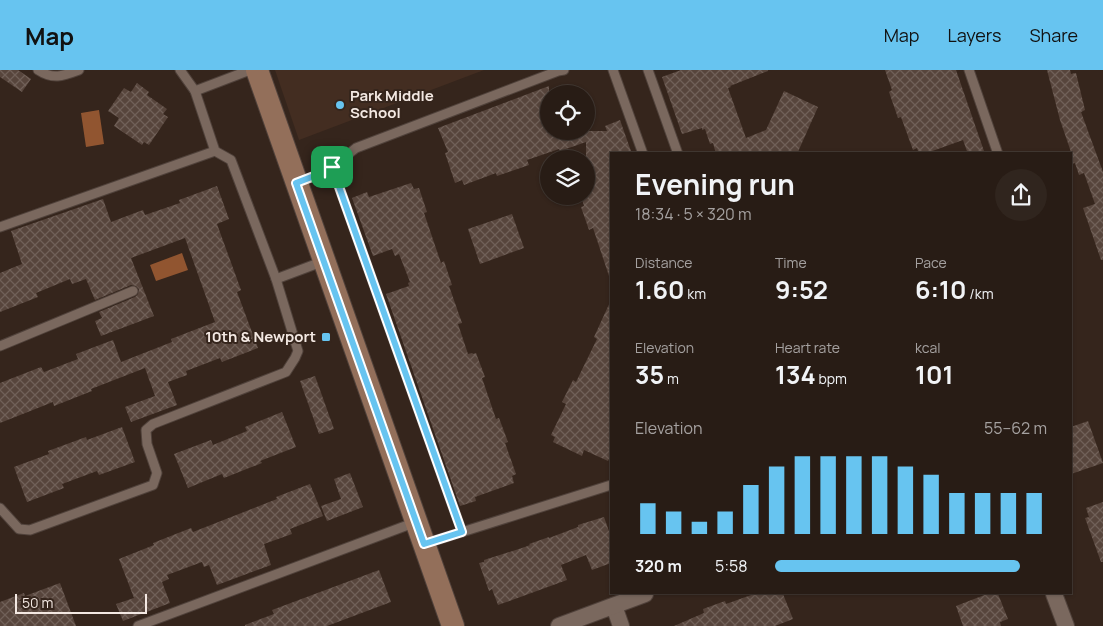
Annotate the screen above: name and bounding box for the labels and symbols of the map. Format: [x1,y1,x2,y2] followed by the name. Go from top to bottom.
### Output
[350,85,434,123] place label: Park Middle School
[334,99,346,111] marker: Park Middle School
[311,146,353,188] pin
[205,326,316,347] place label: 10th & Newport
[320,331,332,343] marker: 10th & Newport
[15,591,148,614] scale bar

